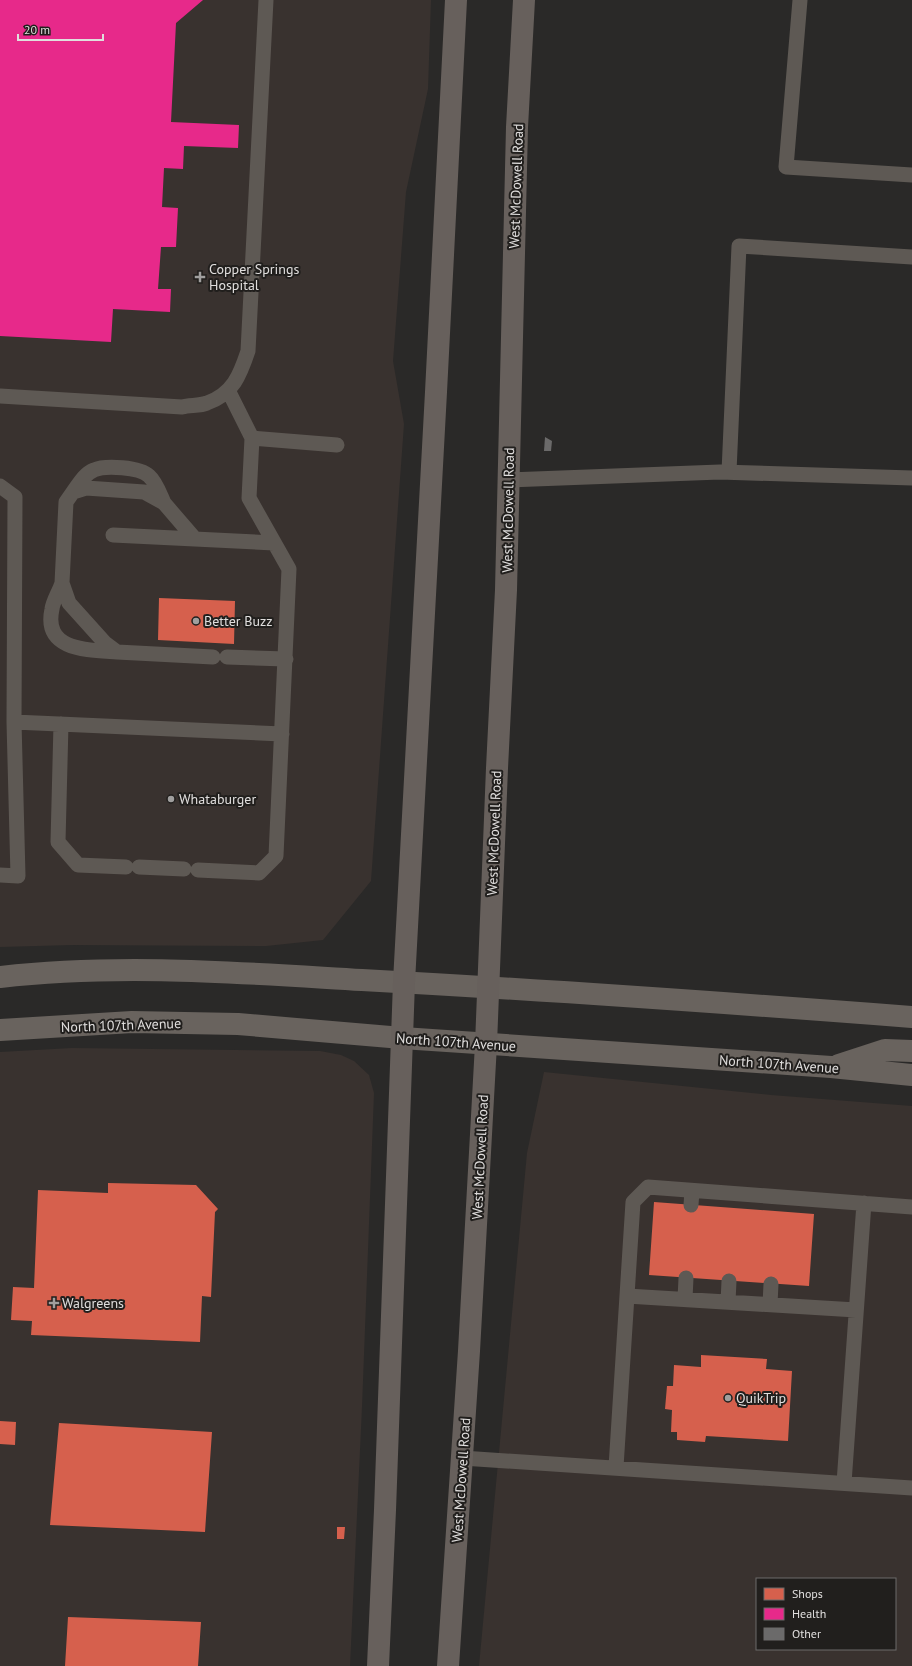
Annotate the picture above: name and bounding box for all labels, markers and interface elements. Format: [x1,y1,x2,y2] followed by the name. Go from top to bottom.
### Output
[18,16,103,42] scale bar
[24,22,50,37] text: 20 m
[505,123,527,249] street label: West McDowell Road
[209,260,299,294] place label: Copper Springs Hospital
[194,271,206,283] marker: Copper Springs Hospital
[498,447,518,573] street label: West McDowell Road
[204,612,272,630] place label: Better Buzz
[191,616,201,626] marker: Better Buzz
[483,770,505,896] street label: West McDowell Road
[179,790,256,808] place label: Whataburger
[166,794,176,804] marker: Whataburger
[61,1014,181,1036] street label: North 107th Avenue
[395,1029,517,1055] street label: North 107th Avenue
[718,1051,840,1077] street label: North 107th Avenue
[468,1094,492,1220] street label: West McDowell Road
[62,1294,124,1312] place label: Walgreens
[49,1298,59,1308] marker: Walgreens
[736,1389,786,1407] place label: QuikTrip
[723,1393,733,1403] marker: QuikTrip
[448,1417,474,1543] street label: West McDowell Road
[756,1578,896,1650] legend
[792,1586,823,1601] text: Shops
[792,1606,826,1621] text: Health
[792,1626,821,1641] text: Other

